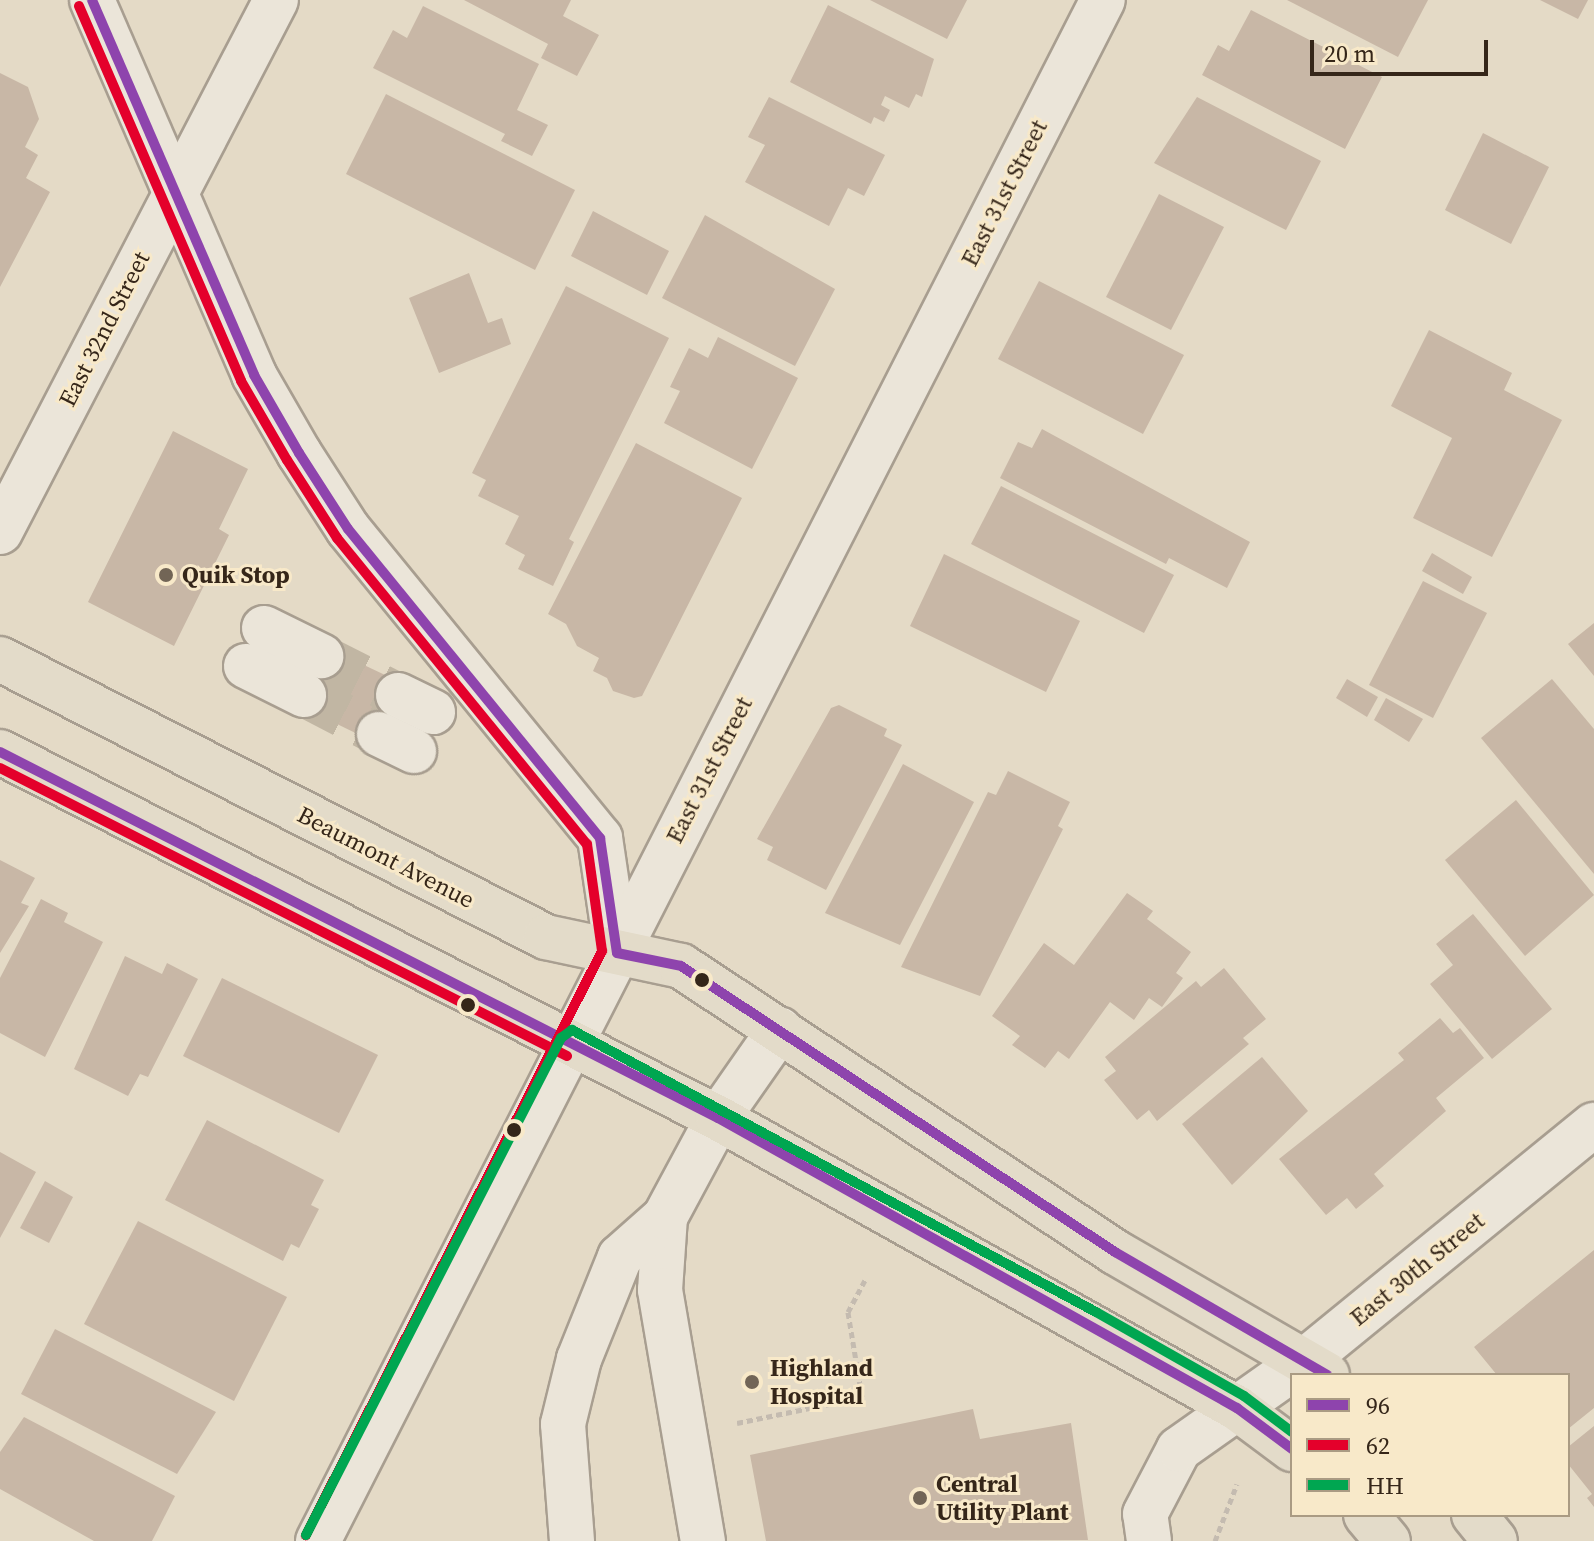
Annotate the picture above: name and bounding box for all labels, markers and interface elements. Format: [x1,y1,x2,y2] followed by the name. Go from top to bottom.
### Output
[1314,24,1492,74] scale bar
[1324,37,1375,70] text: 20 m
[955,115,1053,271] street label: East 31st Street
[53,247,155,411] street label: East 32nd Street
[182,561,290,589] place label: Quik Stop
[157,566,175,584] marker: Quik Stop
[660,692,758,848] street label: East 31st Street
[293,800,479,914] street label: Beaumont Avenue
[694,972,710,988] unlabelled marker
[460,997,476,1013] unlabelled marker
[506,1122,522,1138] unlabelled marker
[1344,1206,1490,1332] street label: East 30th Street
[770,1354,873,1410] place label: Highland Hospital
[741,1371,763,1393] marker: Highland Hospital
[1290,1373,1570,1517] legend
[1366,1389,1390,1422] text: 96
[1366,1429,1390,1462] text: 62
[1366,1469,1404,1502] text: HH
[936,1470,1069,1526] place label: Central Utility Plant
[911,1489,929,1507] marker: Central Utility Plant

